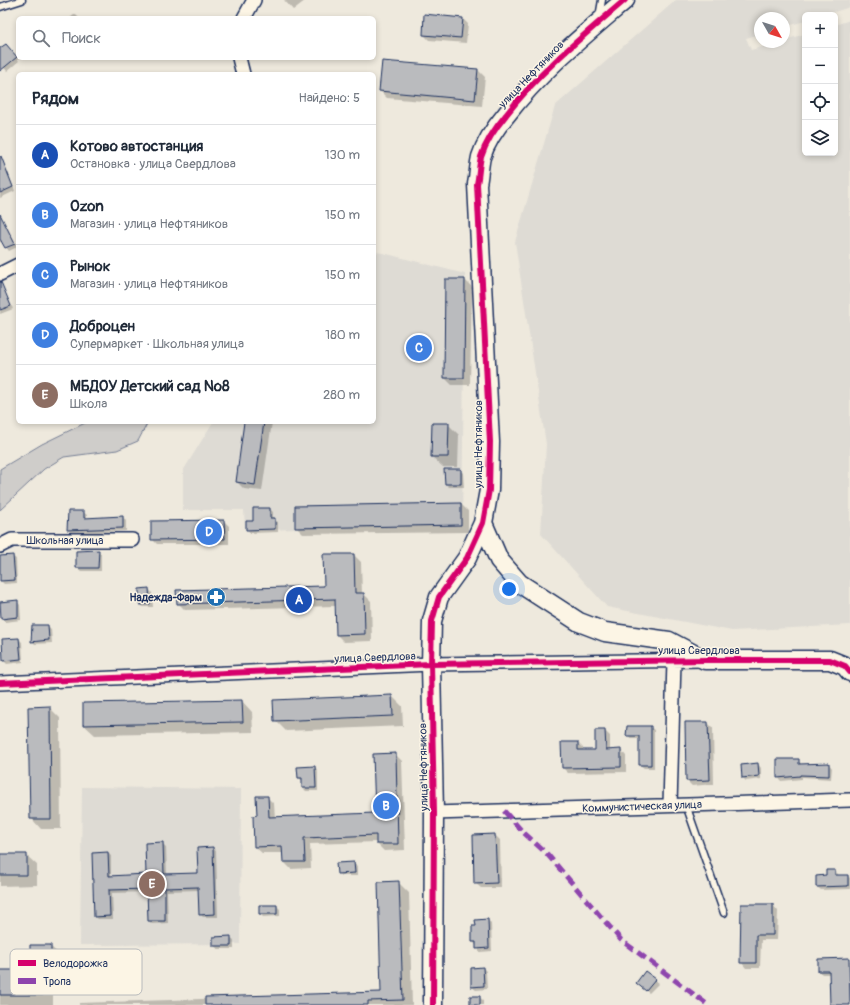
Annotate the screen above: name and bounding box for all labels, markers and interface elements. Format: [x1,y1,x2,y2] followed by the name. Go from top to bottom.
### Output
[754,12,790,48] north arrow
[802,12,838,156] map controls
[802,12,838,48] button: +
[16,16,376,60] search box
[30,27,52,49] icon: search
[62,29,101,48] text: Поиск
[495,38,567,111] street label: улица Нефтяников
[802,48,838,84] button: −
[802,84,838,120] button: locate
[32,88,79,109] text: Рядом
[298,90,360,106] text: Найдено: 5
[802,120,838,156] button: layers
[70,137,203,156] text: Котово автостанция
[41,147,49,163] text: A
[324,147,360,163] text: 130 m
[70,156,236,172] text: Остановка · улица Свердлова
[70,197,104,216] text: Ozon
[41,207,49,223] text: B
[325,207,360,223] text: 150 m
[70,216,228,232] text: Магазин · улица Нефтяников
[70,257,110,276] text: Рынок
[41,267,49,283] text: C
[325,267,360,283] text: 150 m
[70,276,228,292] text: Магазин · улица Нефтяников
[70,317,135,336] text: Доброцен
[41,327,49,343] text: D
[325,327,360,343] text: 180 m
[406,333,432,363] pin: C
[70,336,244,352] text: Супермаркет · Школьная улица
[70,377,230,396] text: МБДОУ Детский сад №8
[42,387,48,403] text: E
[323,387,360,403] text: 280 m
[70,396,107,412] text: Школа
[472,400,485,489] street label: улица Нефтяников
[196,517,222,547] pin: D
[27,534,103,547] street label: Школьная улица
[499,579,519,599] your location
[286,585,312,615] pin: A
[205,586,227,608] pharmacy icon: Надежда-Фарм
[130,591,202,604] place label: Надежда-Фарм
[657,644,740,657] street label: улица Свердлова
[333,650,416,665] street label: улица Свердлова
[416,723,431,812] street label: улица Нефтяников
[373,791,399,821] pin: B
[582,798,702,815] street label: Коммунистическая улица
[139,869,165,899] pin: E
[10,949,142,995] legend
[43,957,108,970] text: Велодорожка
[43,975,71,988] text: Тропа

